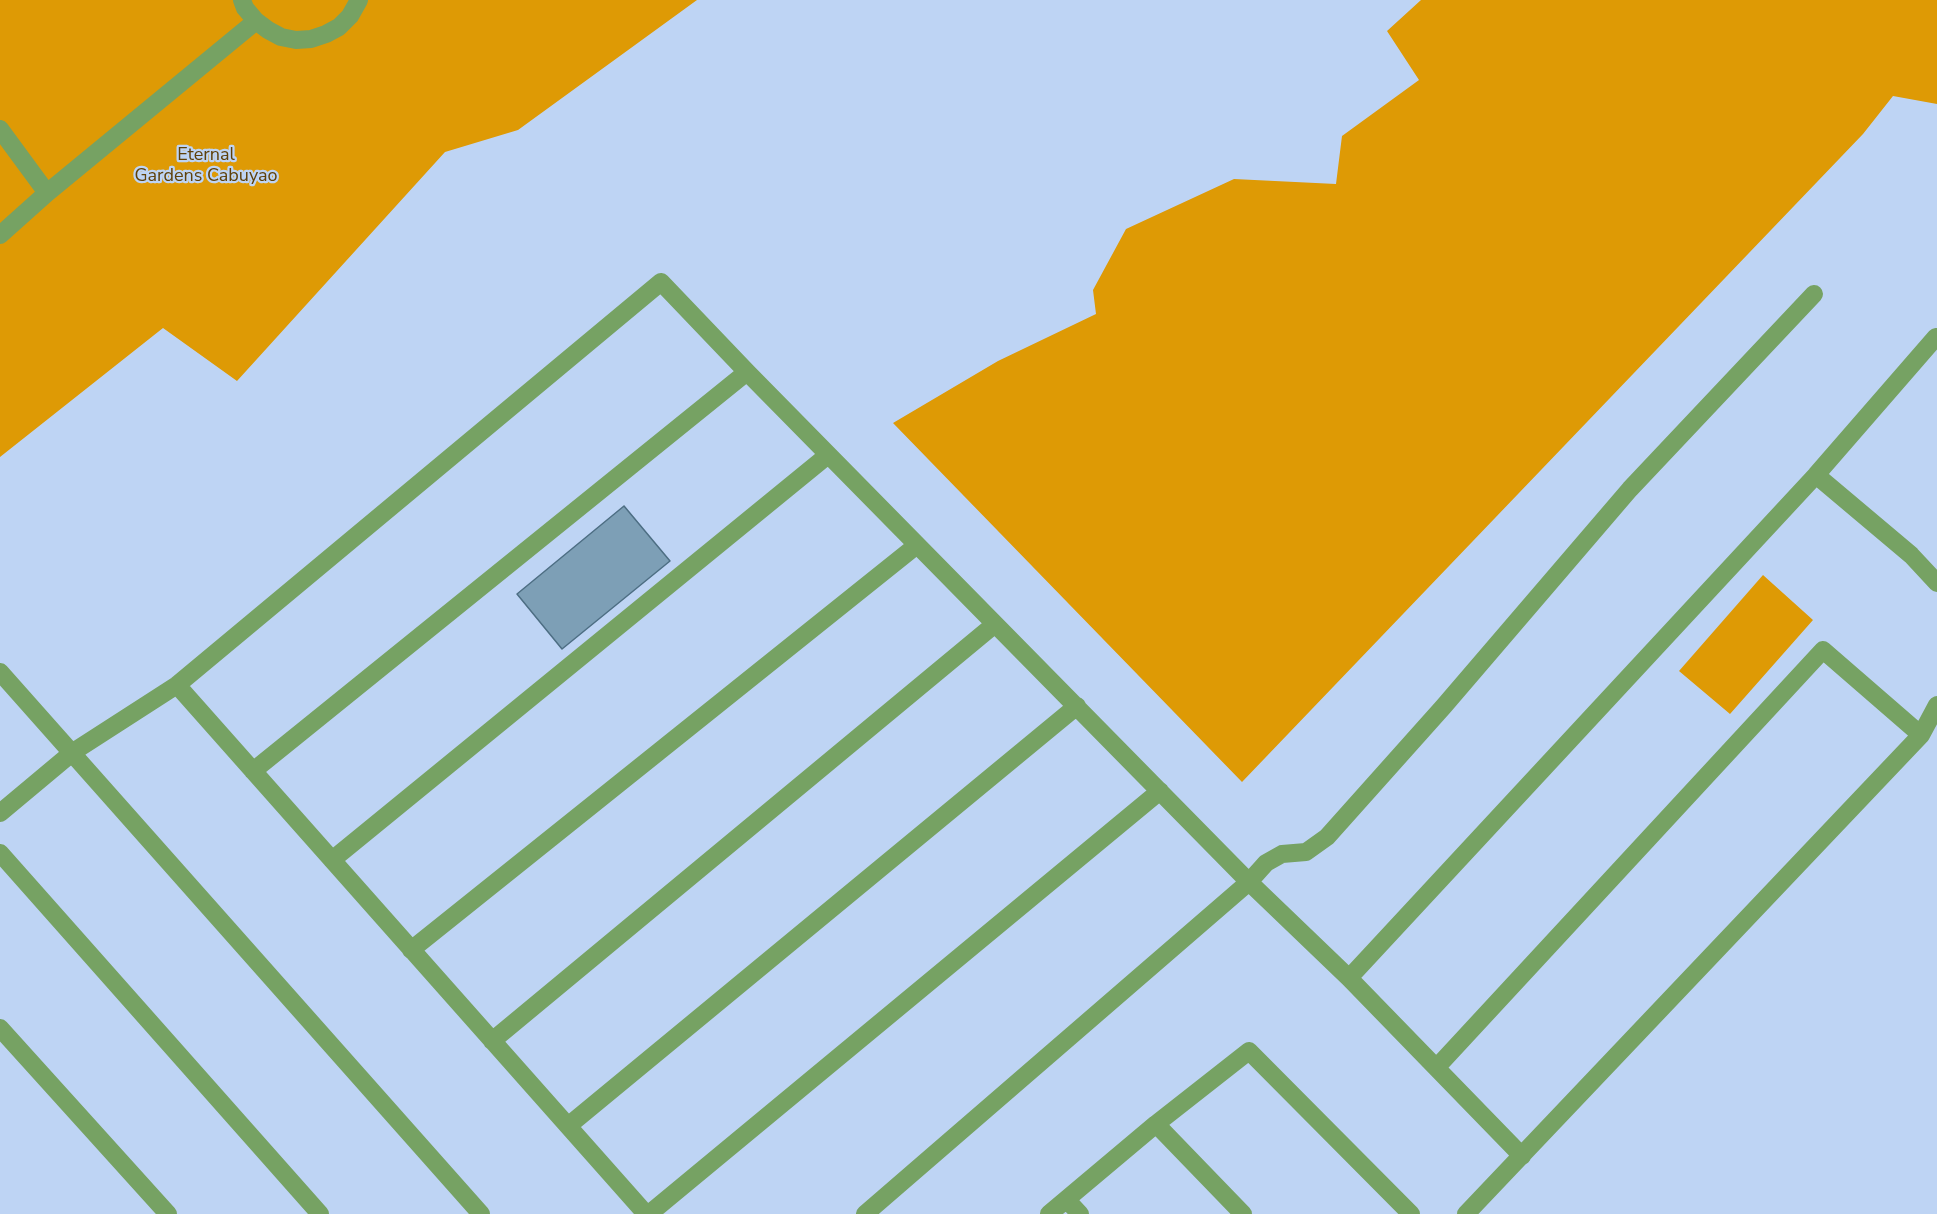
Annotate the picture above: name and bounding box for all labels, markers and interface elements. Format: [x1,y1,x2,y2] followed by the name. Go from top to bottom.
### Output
[134,145,278,188] park label: Eternal Gardens Cabuyao

